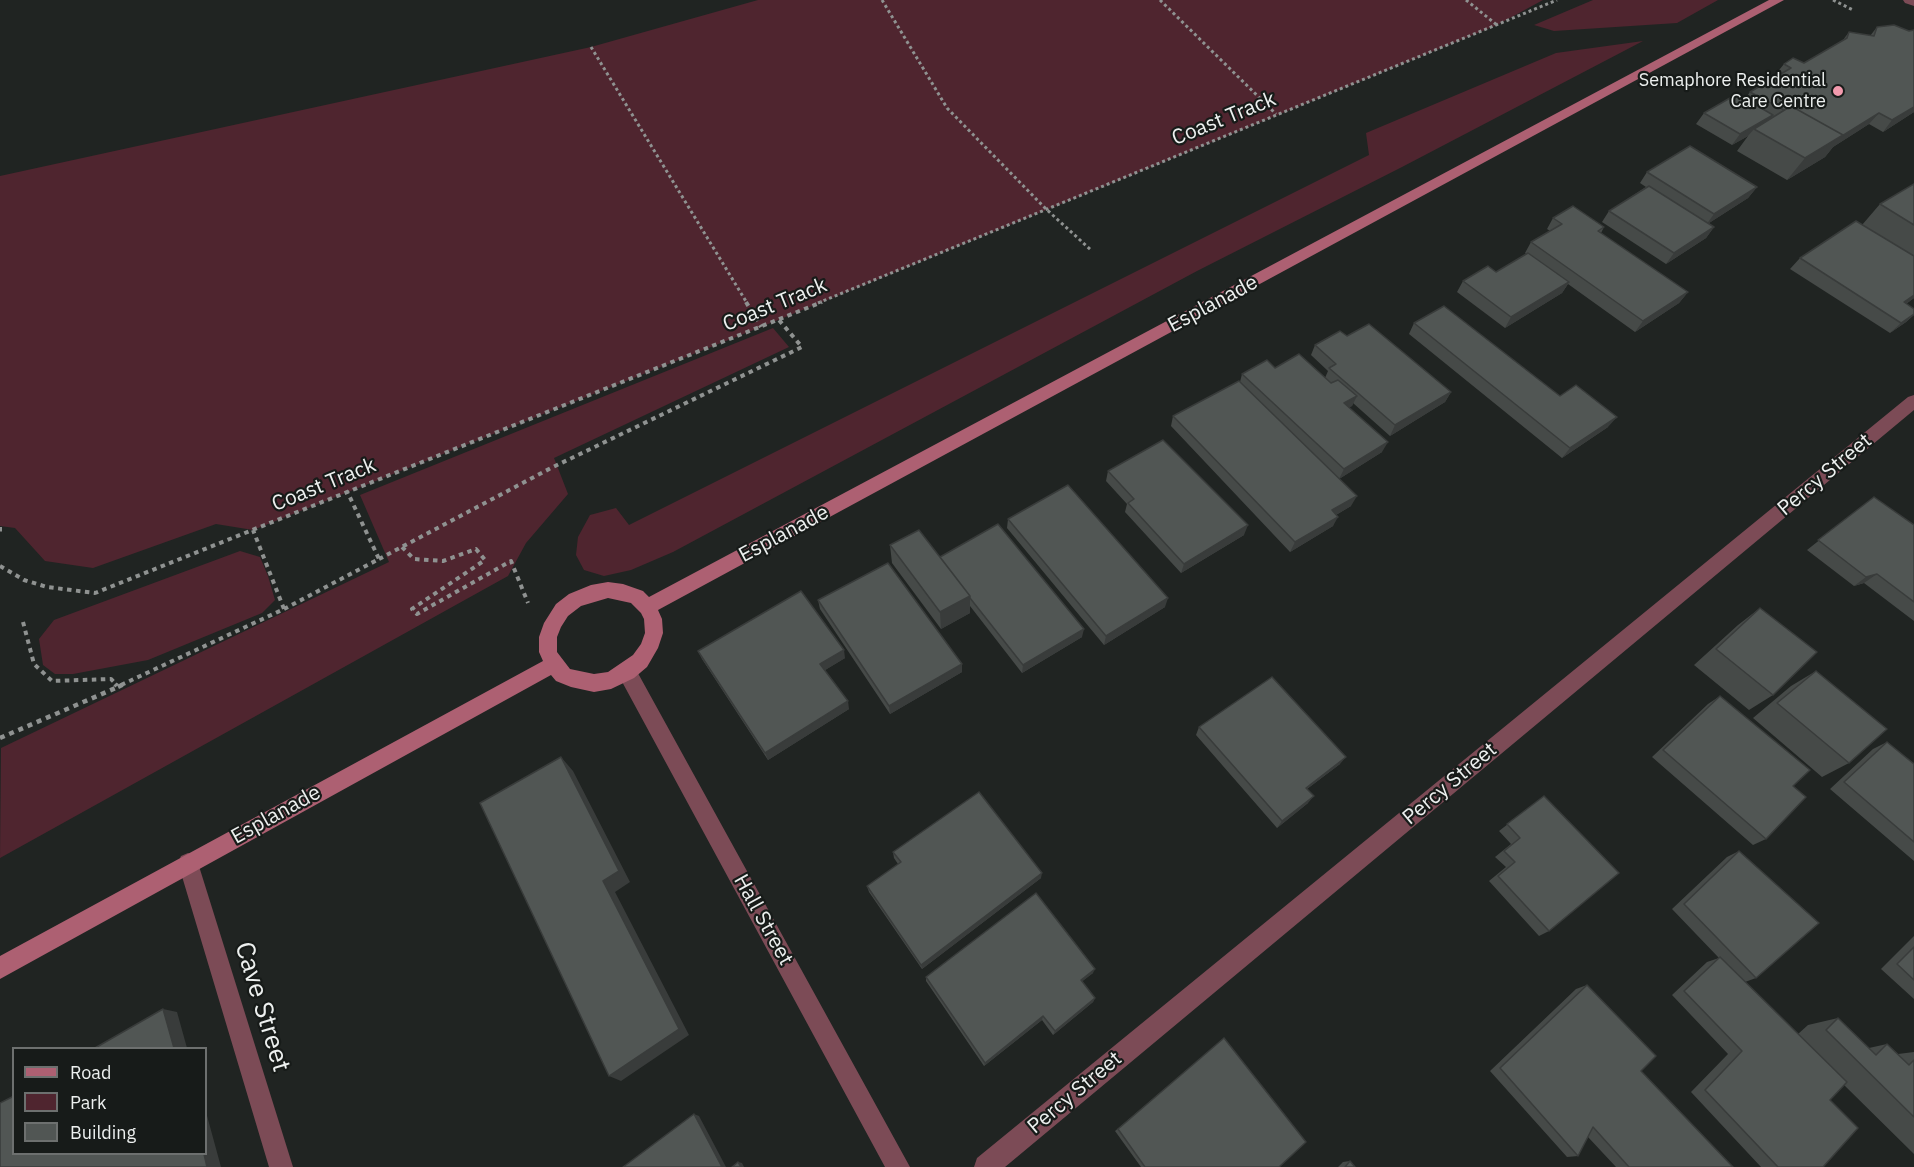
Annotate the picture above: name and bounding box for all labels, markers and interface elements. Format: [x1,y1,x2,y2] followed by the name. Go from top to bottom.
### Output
[1639,70,1826,112] place label: Semaphore Residential Care Centre
[1831,84,1845,98] marker: Semaphore Residential Care Centre
[1168,87,1280,151] street label: Coast Track
[1164,270,1262,338] street label: Esplanade
[719,273,831,337] street label: Coast Track
[1773,428,1877,522] street label: Percy Street
[268,453,380,517] street label: Coast Track
[735,500,833,568] street label: Esplanade
[1398,737,1502,831] street label: Percy Street
[227,780,325,850] street label: Esplanade
[728,870,798,970] street label: Hall Street
[227,938,297,1076] street label: Cave Street
[1023,1046,1127,1140] street label: Percy Street
[12,1047,207,1155] legend
[70,1061,111,1084] text: Road
[70,1091,106,1114] text: Park
[70,1121,136,1144] text: Building

